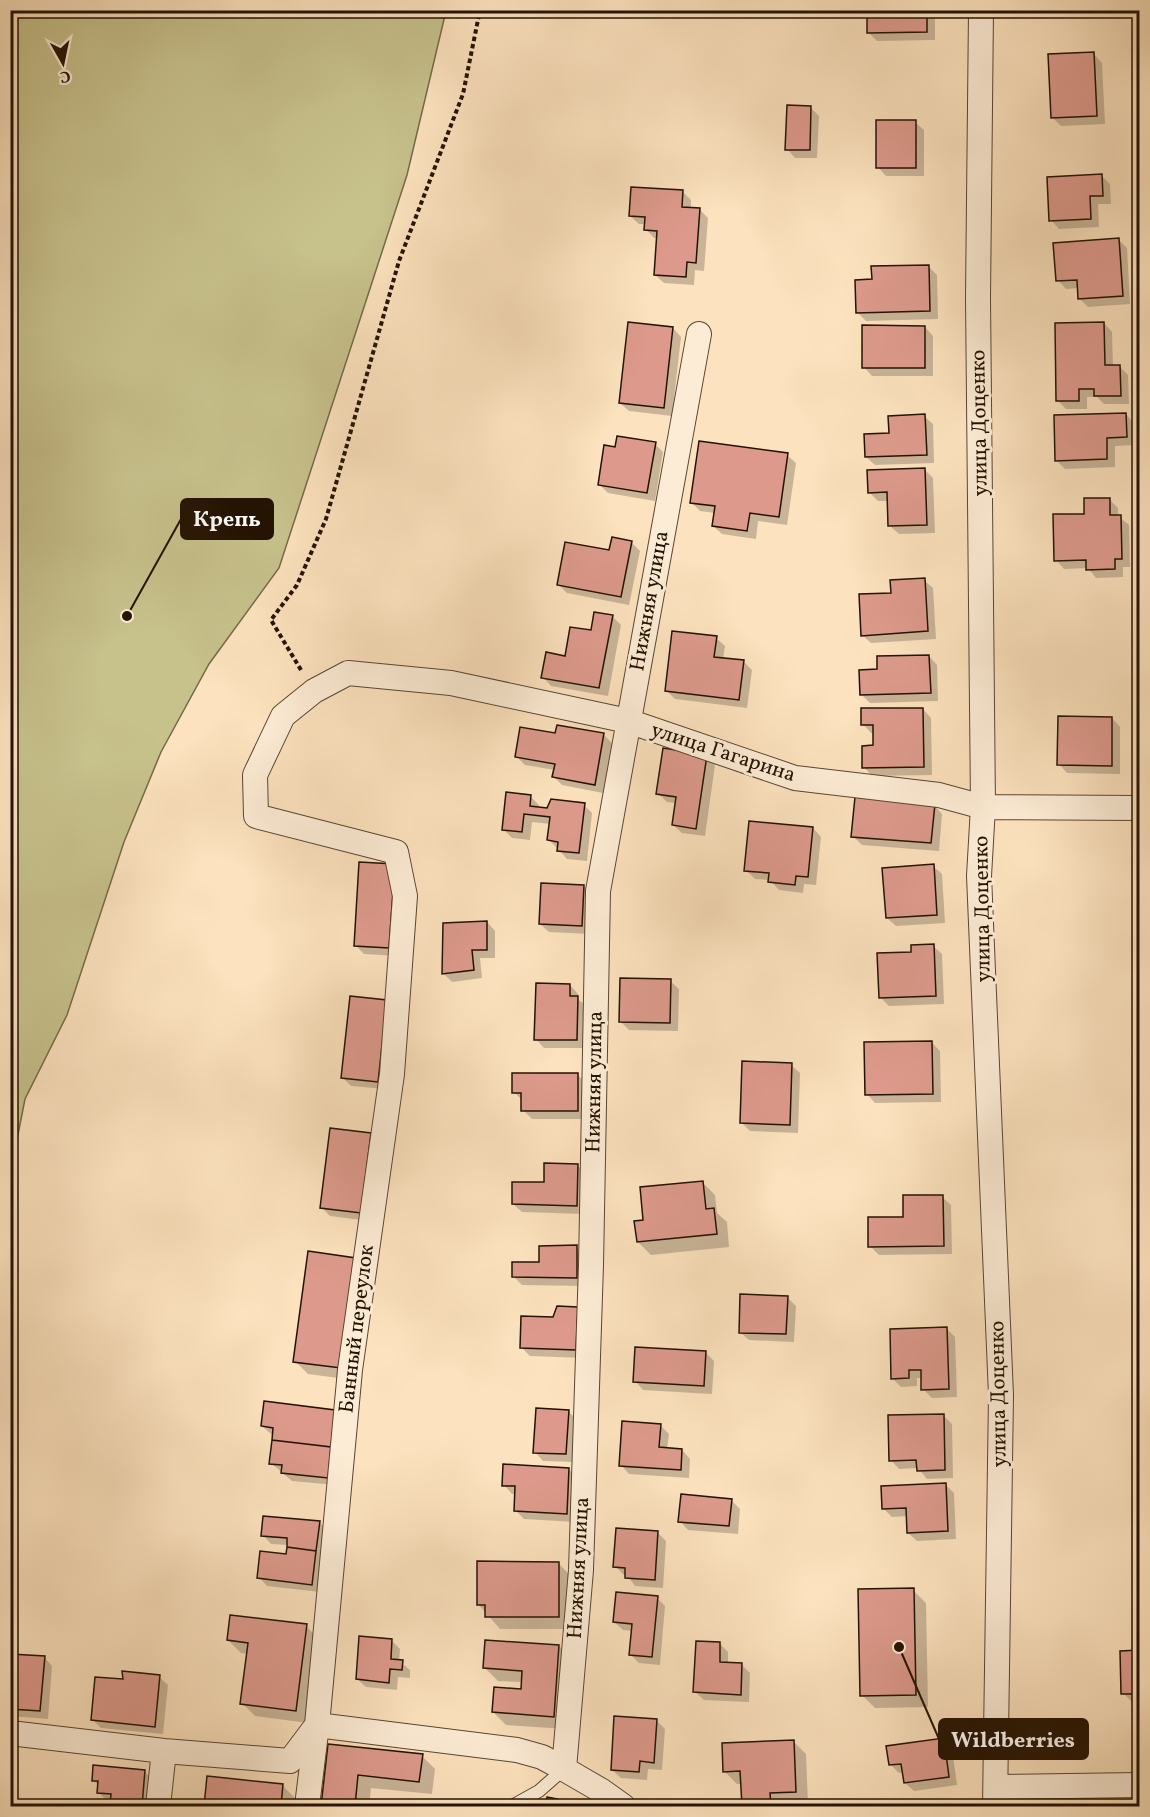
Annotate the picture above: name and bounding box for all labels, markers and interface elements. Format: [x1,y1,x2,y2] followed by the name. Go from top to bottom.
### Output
[33,33,93,93] north arrow
[58,64,72,88] text: С
[964,349,996,497] street label: улица Доценко
[181,499,273,539] callout: Крепь
[193,505,261,536] text: Крепь
[623,529,677,673] street label: Нижняя улица
[647,716,799,790] street label: улица Гагарина
[967,835,999,983] street label: улица Доценко
[579,1011,611,1153] street label: Нижняя улица
[332,1243,382,1415] street label: Банный переулок
[983,1320,1015,1468] street label: улица Доценко
[561,1496,597,1640] street label: Нижняя улица
[939,1719,1088,1759] callout: Wildberries
[951,1726,1075,1757] text: Wildberries

